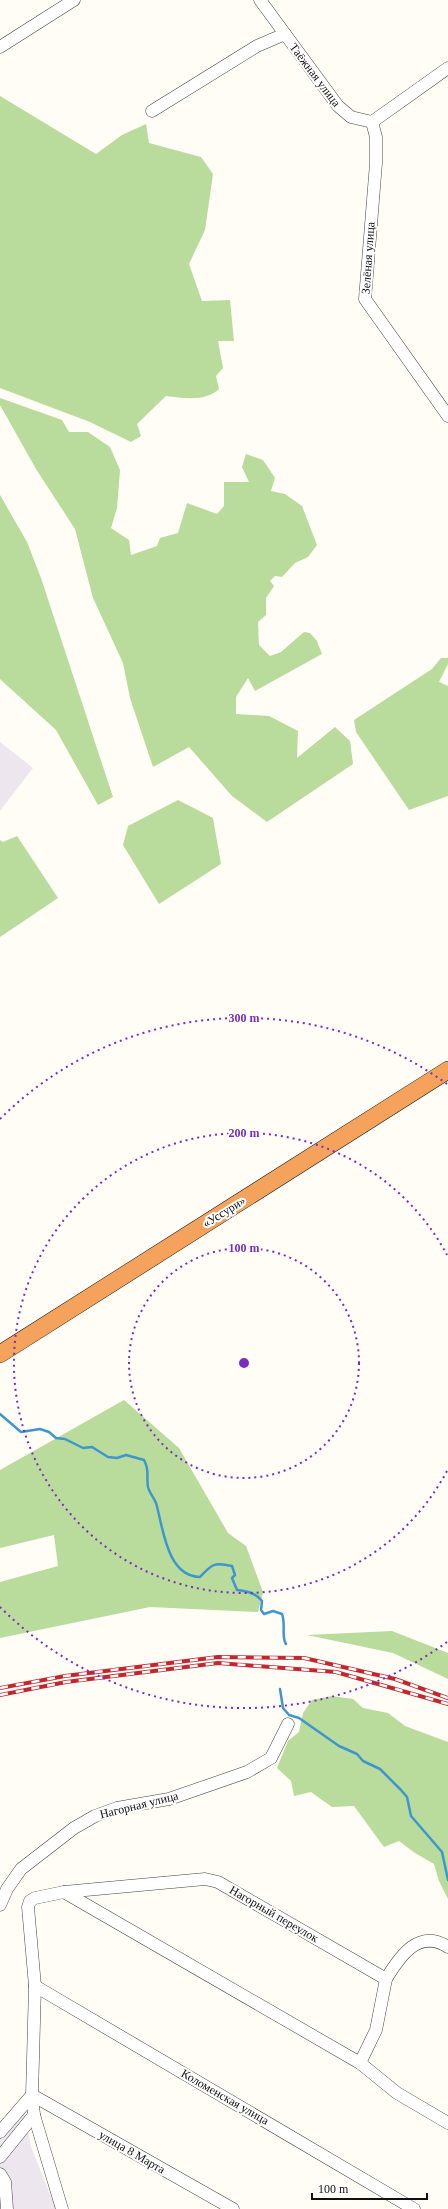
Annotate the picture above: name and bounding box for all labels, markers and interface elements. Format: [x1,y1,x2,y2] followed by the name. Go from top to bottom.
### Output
[287,40,344,110] street label: Таёжная улица
[358,221,378,295] street label: Зелёная улица
[229,1011,260,1025] text: 300 m
[229,1126,260,1140] text: 200 m
[200,1193,248,1231] street label: «Уссури»
[229,1241,260,1255] text: 100 m
[237,1356,251,1370] centre of rings
[98,1788,180,1822] street label: Нагорная улица
[227,1883,321,1945] street label: Нагорный переулок
[179,2066,272,2128] street label: Коломенская улица
[96,2127,168,2177] street label: улица 8 Марта
[312,2175,427,2201] scale bar
[318,2182,349,2196] text: 100 m

